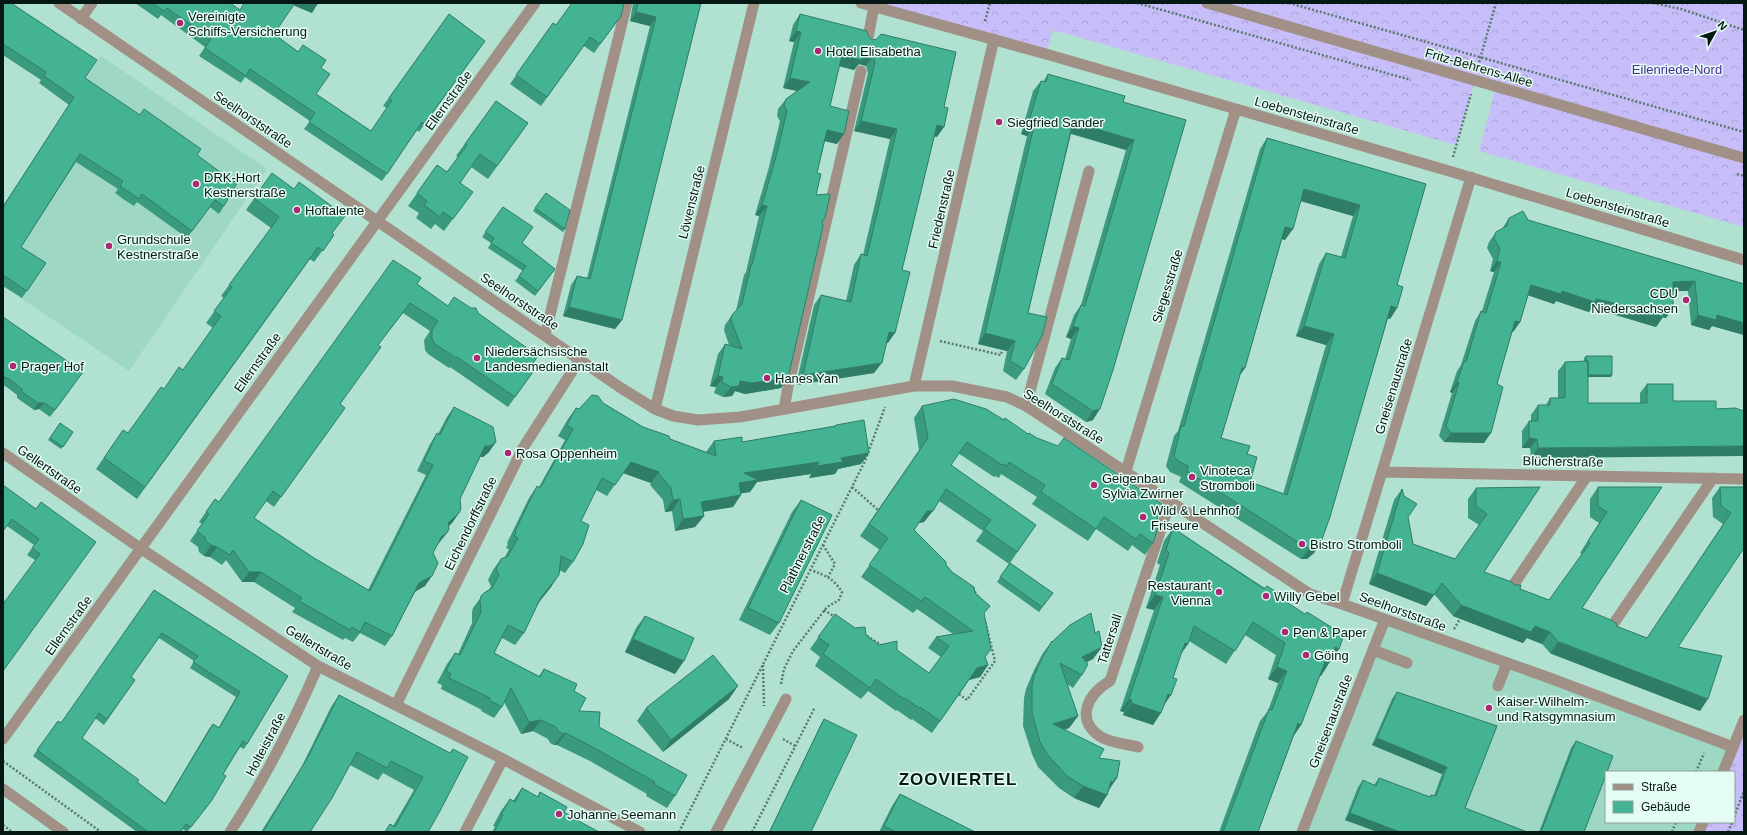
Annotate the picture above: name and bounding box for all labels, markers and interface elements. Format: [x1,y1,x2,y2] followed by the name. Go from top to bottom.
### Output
[188,9,307,39] place label: Vereinigte Schiffs-Versicherung
[1695,12,1735,52] north arrow
[175,18,185,28] marker: Vereinigte Schiffs-Versicherung
[1716,19,1730,33] text: N
[826,44,921,59] place label: Hotel Elisabetha
[1423,45,1534,90] street label: Fritz-Behrens-Allee
[813,46,823,56] marker: Hotel Elisabetha
[1632,62,1722,77] park label: Eilenriede-Nord
[422,68,475,133] street label: Ellernstraße
[210,88,295,151] street label: Seelhorststraße
[1253,93,1361,138] street label: Loebensteinstraße
[1007,115,1105,130] place label: Siegfried Sander
[994,117,1004,127] marker: Siegfried Sander
[675,164,708,240] street label: Löwenstraße
[925,168,958,250] street label: Friedenstraße
[204,170,286,200] place label: DRK-Hort Kestnerstraße
[191,179,201,189] marker: DRK-Hort Kestnerstraße
[1564,185,1672,230] street label: Loebensteinstraße
[305,203,364,218] place label: Hoftalente
[292,205,302,215] marker: Hoftalente
[117,232,199,262] place label: Grundschule Kestnerstraße
[104,241,114,251] marker: Grundschule Kestnerstraße
[1149,247,1186,325] street label: Siegesstraße
[477,270,562,333] street label: Seelhorststraße
[1591,286,1678,316] place label: CDU Niedersachsen
[1681,295,1691,305] marker: CDU Niedersachsen
[231,330,284,395] street label: Ellernstraße
[1372,336,1415,436] street label: Gneisenaustraße
[485,344,609,374] place label: Niedersächsische Landesmedienanstalt
[472,353,482,363] marker: Niedersächsische Landesmedienanstalt
[21,359,84,374] place label: Prager Hof
[8,361,18,371] marker: Prager Hof
[775,371,838,386] place label: Hanes Yan
[762,373,772,383] marker: Hanes Yan
[1021,386,1107,447] street label: Seelhorststraße
[15,442,85,497] street label: Gellertstraße
[516,446,617,461] place label: Rosa Oppenheim
[503,448,513,458] marker: Rosa Oppenheim
[1522,453,1604,470] street label: Blücherstraße
[1200,463,1255,493] place label: Vinoteca Stromboli
[1102,471,1184,501] place label: Geigenbau Sylvia Zwirner
[1187,472,1197,482] marker: Vinoteca Stromboli
[441,474,500,573] street label: Eichendorffstraße
[1089,480,1099,490] marker: Geigenbau Sylvia Zwirner
[1151,503,1240,533] place label: Wild & Lehnhof Friseure
[1138,512,1148,522] marker: Wild & Lehnhof Friseure
[776,513,828,596] street label: Plathnerstraße
[1310,537,1402,552] place label: Bistro Stromboli
[1297,539,1307,549] marker: Bistro Stromboli
[1147,578,1212,608] place label: Restaurant Vienna
[1214,587,1224,597] marker: Restaurant Vienna
[1274,589,1340,604] place label: Willy Gebel
[1357,589,1449,634] street label: Seelhorststraße
[1261,591,1271,601] marker: Willy Gebel
[42,593,95,658] street label: Ellernstraße
[1094,612,1125,666] street label: Tattersall
[283,622,355,673] street label: Gellertstraße
[1293,625,1367,640] place label: Pen & Paper
[1280,627,1290,637] marker: Pen & Paper
[1314,648,1349,663] place label: Göing
[1301,650,1311,660] marker: Göing
[1306,672,1355,770] street label: Gneisenaustraße
[1497,694,1616,724] place label: Kaiser-Wilhelm- und Ratsgymnasium
[1484,703,1494,713] marker: Kaiser-Wilhelm- und Ratsgymnasium
[242,710,289,779] street label: Holteistraße
[899,770,1017,789] district label: ZOOVIERTEL
[1605,771,1735,823] legend
[1641,780,1677,794] text: Straße
[1641,800,1691,814] text: Gebäude
[567,807,676,822] place label: Johanne Seemann
[554,809,564,819] marker: Johanne Seemann

